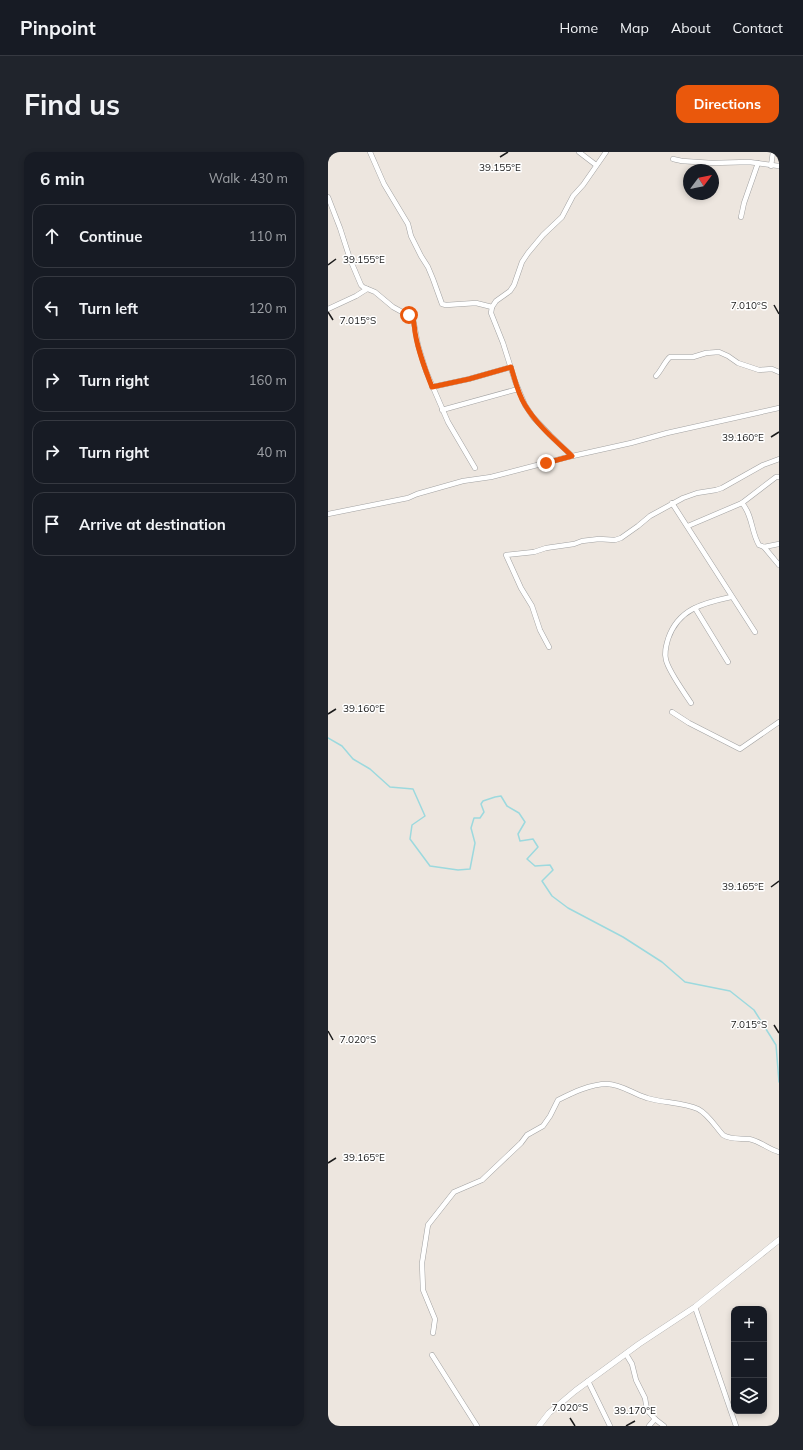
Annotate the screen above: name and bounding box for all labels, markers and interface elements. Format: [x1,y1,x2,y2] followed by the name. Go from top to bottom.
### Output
[20,16,96,40] text: Pinpoint
[559,19,598,37] text: Home
[620,19,649,37] text: Map
[671,19,711,37] text: About
[733,19,783,37] text: Contact
[676,85,779,123] button: Directions
[24,87,120,122] text: Find us
[479,161,521,174] text: 39.155°E
[683,164,719,200] north arrow
[40,168,85,189] text: 6 min
[209,170,288,186] text: Walk · 430 m
[41,225,63,247] icon: ahead
[79,227,142,246] text: Continue
[249,228,287,244] text: 110 m
[343,253,385,266] text: 39.155°E
[41,297,63,319] icon: left
[79,299,138,318] text: Turn left
[731,299,767,312] text: 7.010°S
[249,300,287,316] text: 120 m
[400,306,418,324] route start
[340,314,376,327] text: 7.015°S
[41,369,63,391] icon: right
[79,371,149,390] text: Turn right
[249,372,287,388] text: 160 m
[722,431,764,444] text: 39.160°E
[41,441,63,463] icon: right
[79,443,149,462] text: Turn right
[257,444,287,460] text: 40 m
[537,454,555,472] route end
[41,513,63,535] icon: arrive
[79,515,226,534] text: Arrive at destination
[343,702,385,715] text: 39.160°E
[722,880,764,893] text: 39.165°E
[731,1018,767,1031] text: 7.015°S
[340,1033,376,1046] text: 7.020°S
[343,1151,385,1164] text: 39.165°E
[731,1306,767,1414] map controls
[731,1306,767,1342] button: +
[731,1342,767,1378] button: −
[731,1378,767,1414] button: layers
[552,1401,588,1414] text: 7.020°S
[614,1404,656,1417] text: 39.170°E

